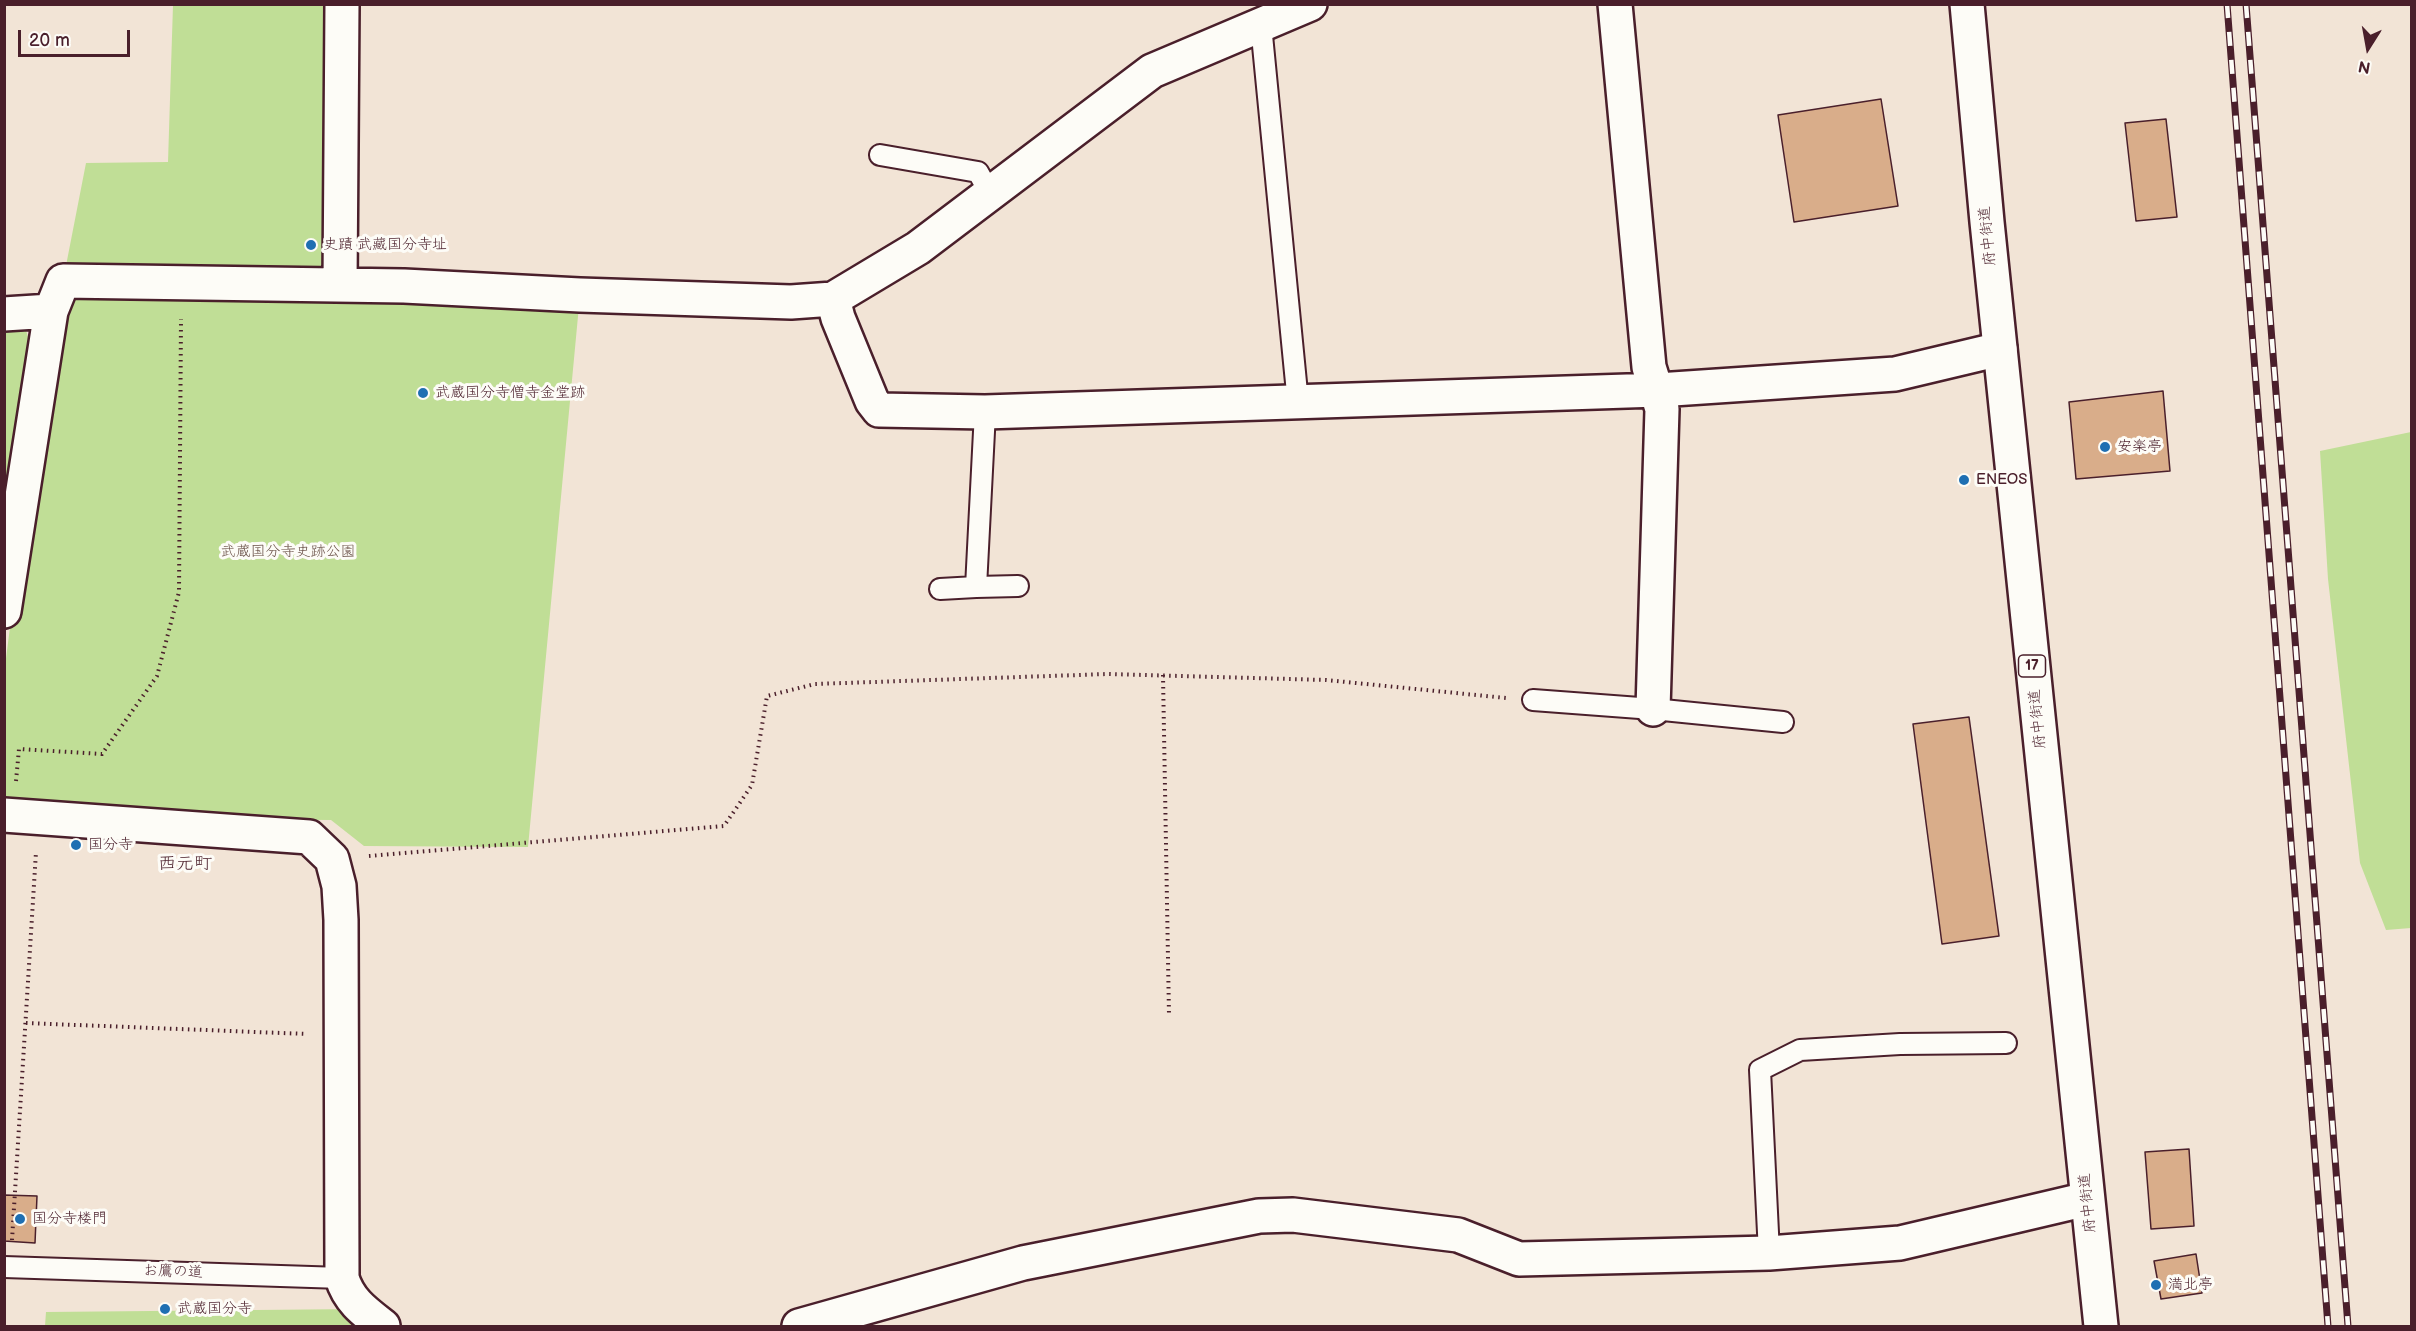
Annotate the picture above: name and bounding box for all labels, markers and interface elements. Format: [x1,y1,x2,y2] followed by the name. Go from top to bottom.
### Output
[21,18,134,56] scale bar
[2338,18,2398,78] north arrow
[29,30,70,51] text: 20 m
[2357,56,2372,77] text: N
[1976,205,2000,267] street label: 府中街道
[323,236,447,254] place label: 史蹟 武藏国分寺址
[304,238,318,252] marker: 史蹟 武藏国分寺址
[435,384,585,402] place label: 武蔵国分寺僧寺金堂跡
[416,386,430,400] marker: 武蔵国分寺僧寺金堂跡
[2117,438,2162,456] place label: 安楽亭
[2098,440,2112,454] marker: 安楽亭
[1976,471,2027,489] place label: ENEOS
[1957,473,1971,487] marker: ENEOS
[221,543,355,561] park label: 武蔵国分寺史跡公園
[2018,655,2046,677] road number: 17
[2026,688,2050,750] street label: 府中街道
[88,836,133,854] place label: 国分寺
[69,838,83,852] marker: 国分寺
[158,853,212,875] district label: 西元町
[2076,1172,2100,1234] street label: 府中街道
[32,1210,107,1228] place label: 国分寺楼門
[13,1212,27,1226] marker: 国分寺楼門
[143,1262,203,1282] street label: お鷹の道
[2168,1276,2213,1294] place label: 満北亭
[2149,1278,2163,1292] marker: 満北亭
[177,1300,252,1318] place label: 武蔵国分寺
[158,1302,172,1316] marker: 武蔵国分寺

